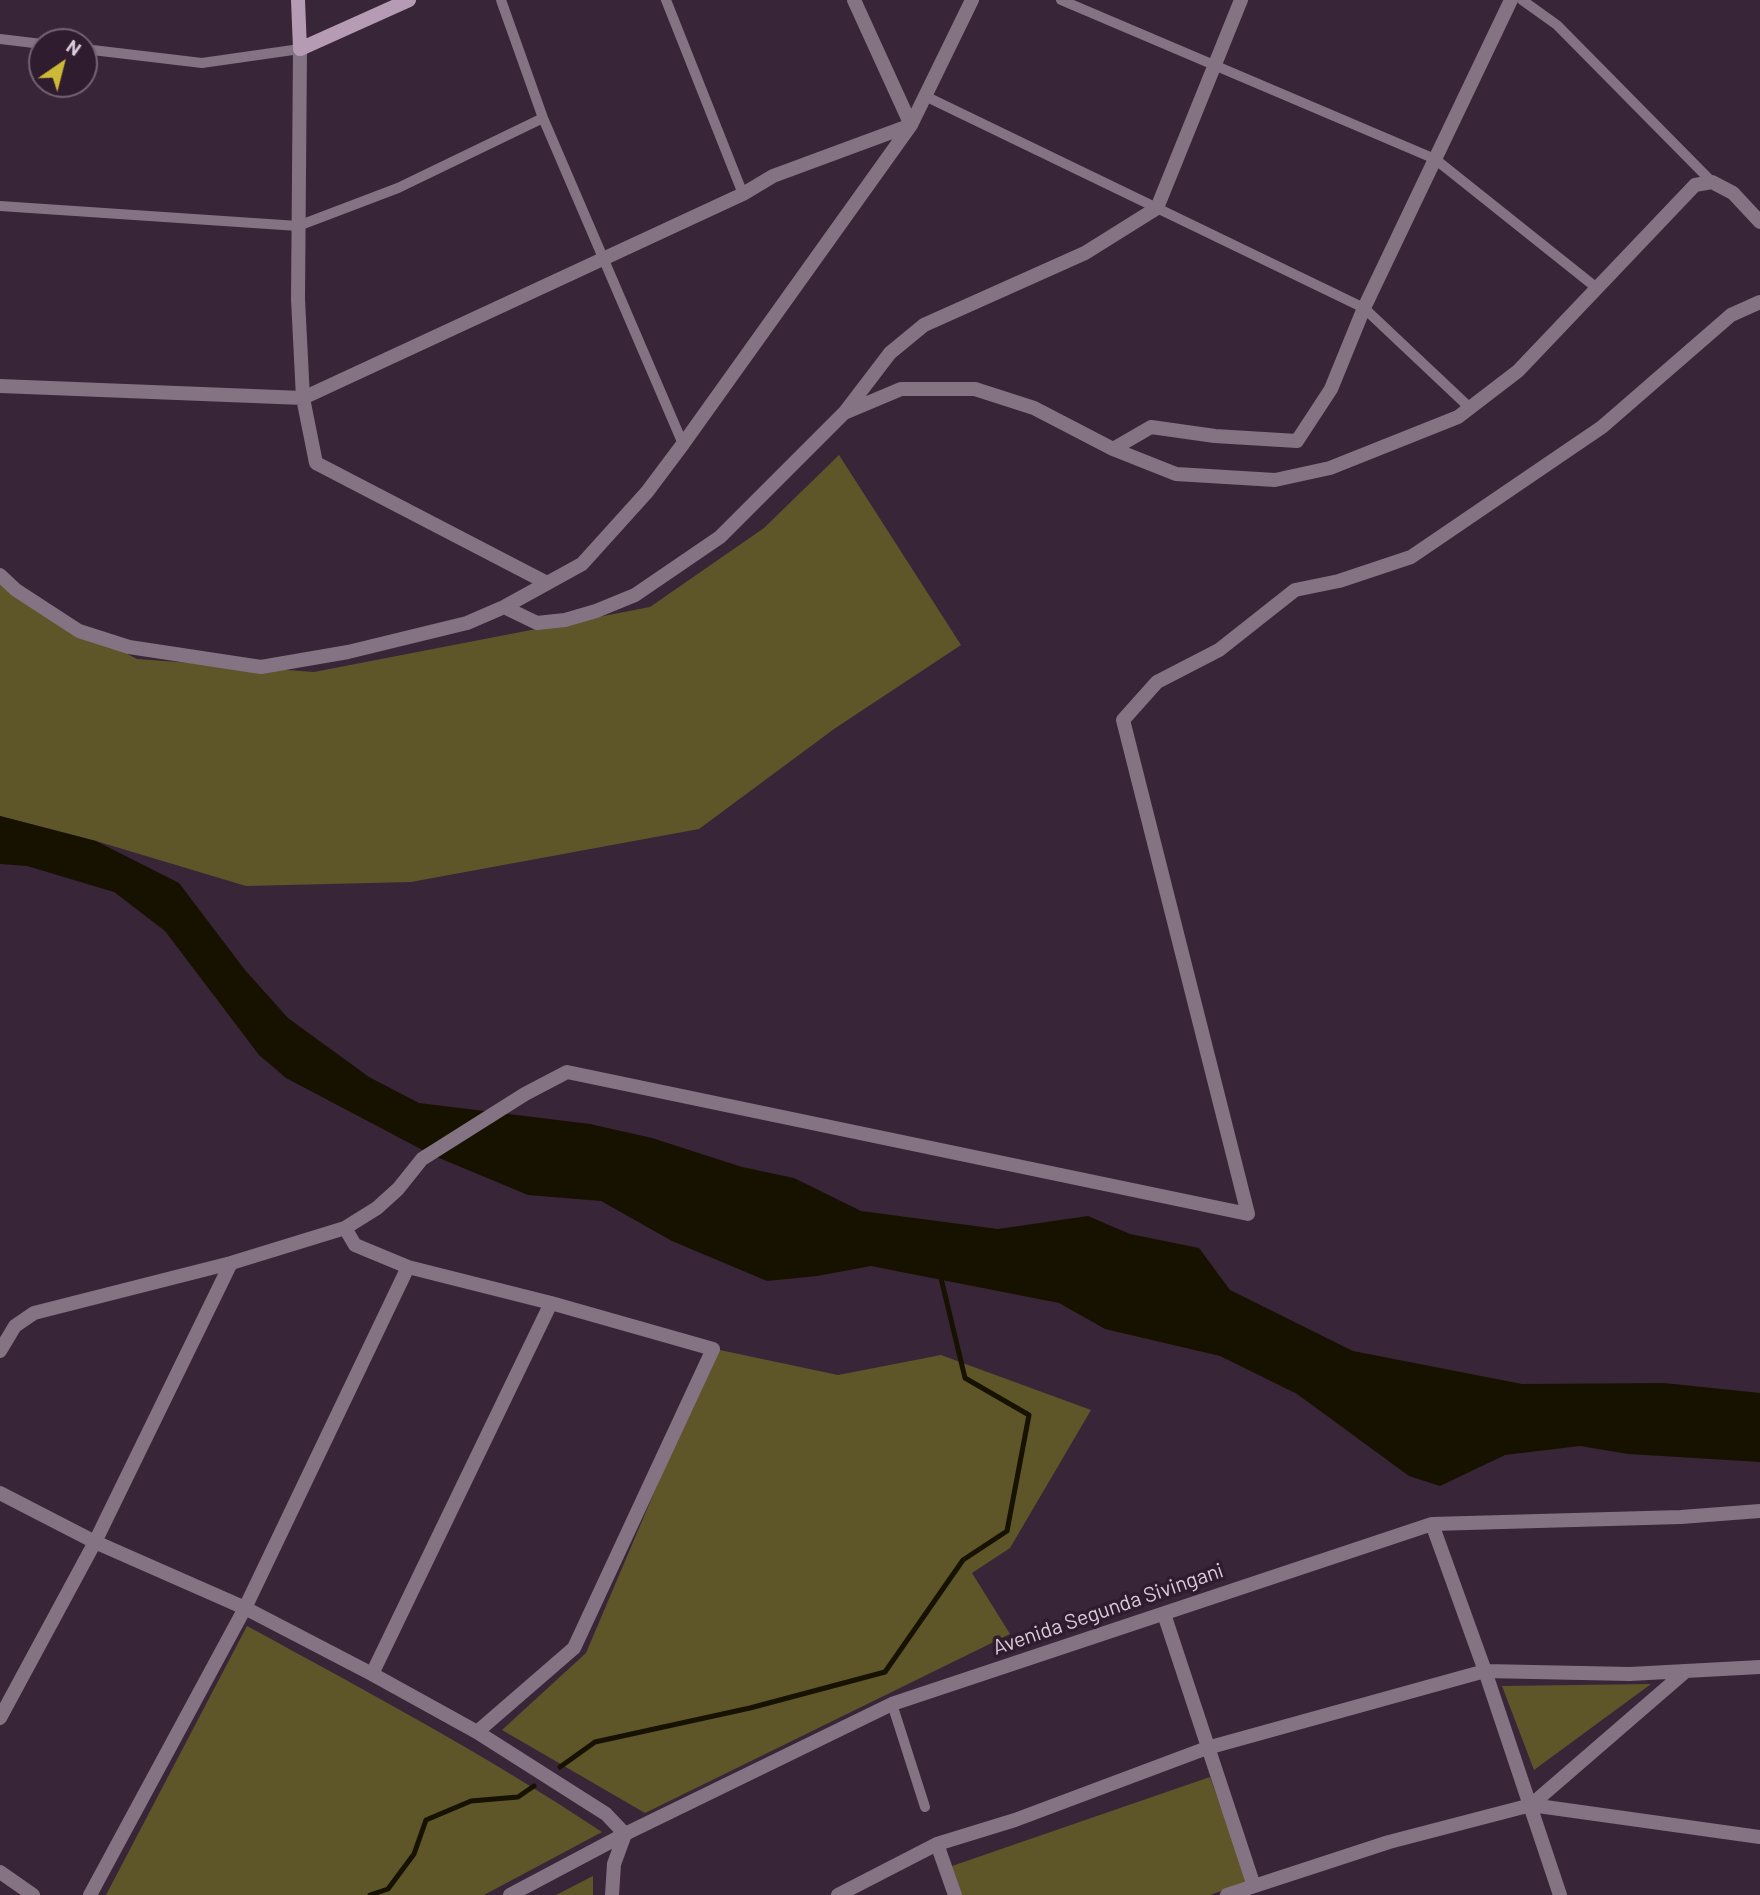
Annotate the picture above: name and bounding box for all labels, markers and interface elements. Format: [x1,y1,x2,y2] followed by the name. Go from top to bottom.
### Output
[28,28,98,98] north arrow
[62,34,86,60] text: N
[989,1558,1227,1660] street label: Avenida Segunda Sivingani

